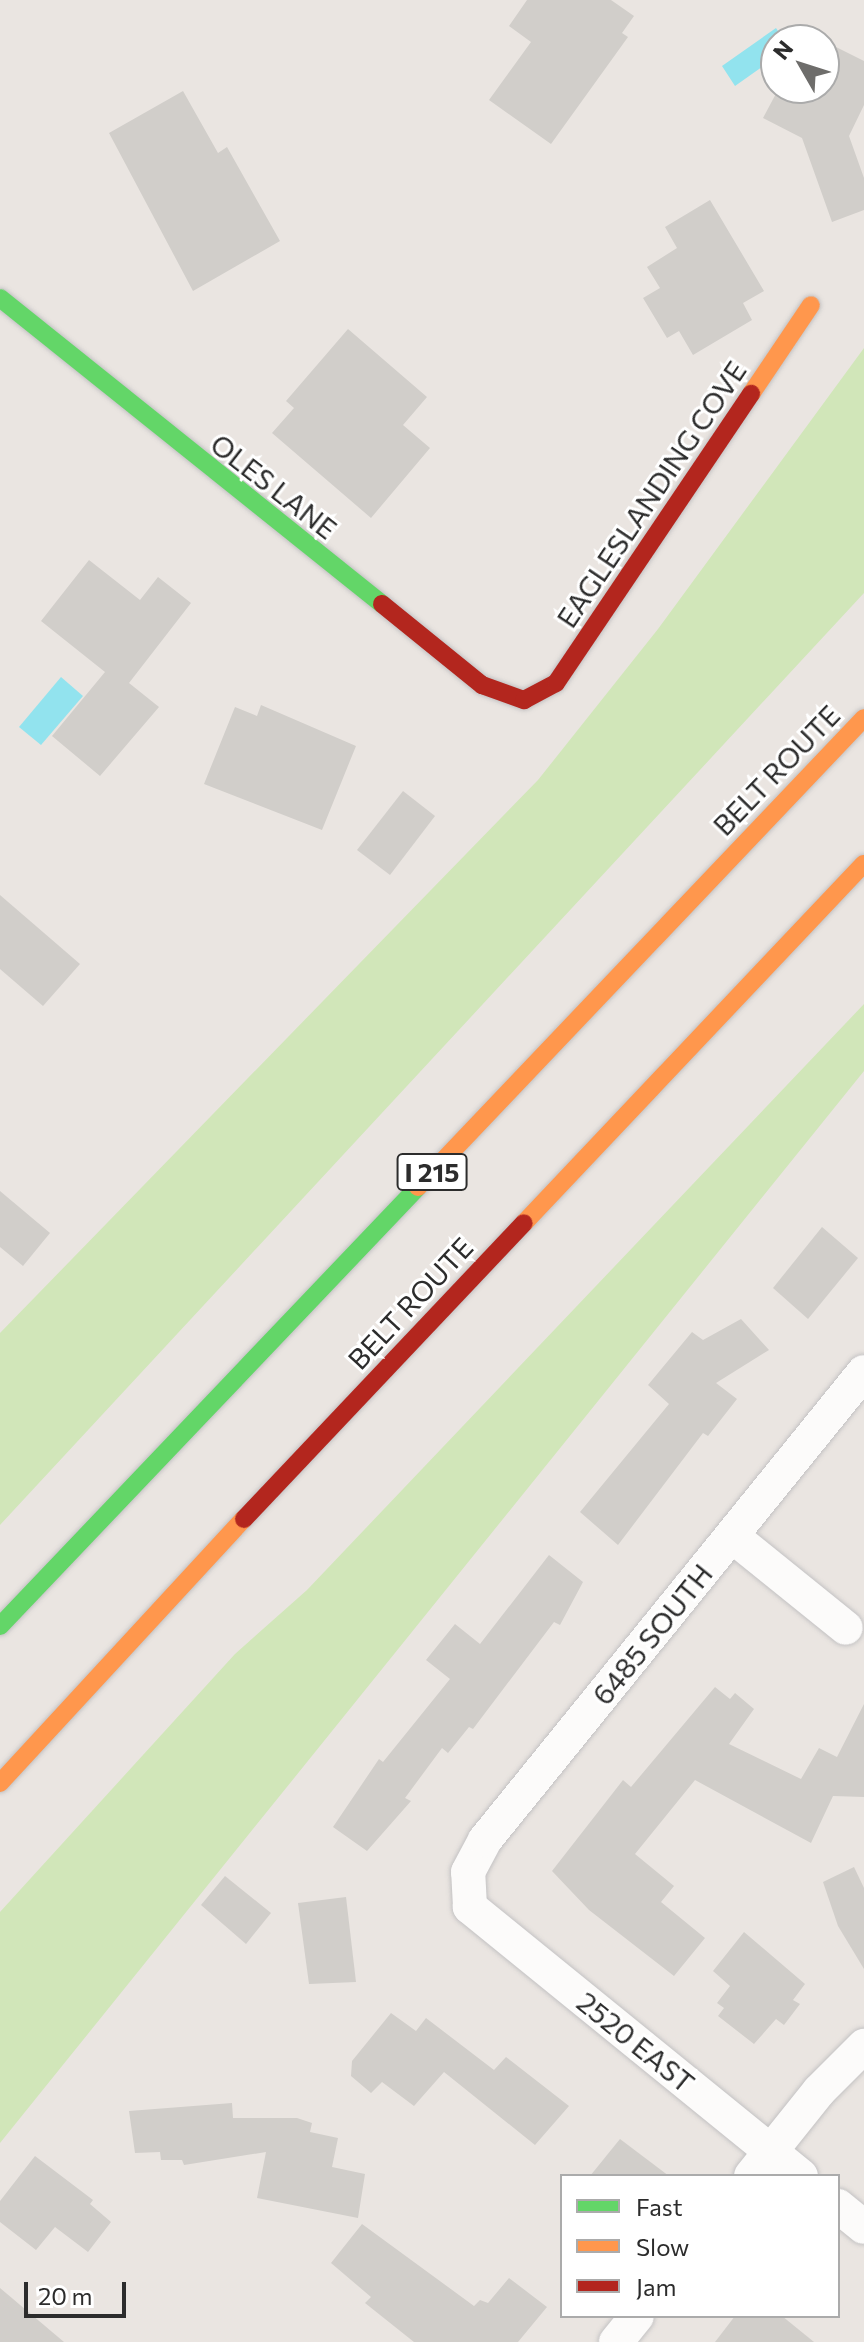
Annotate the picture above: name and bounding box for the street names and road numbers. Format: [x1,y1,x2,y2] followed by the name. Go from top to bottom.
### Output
[549,354,753,634] street label: EAGLESLANDING COVE
[204,426,344,546] street label: OLES LANE
[706,698,846,842] street label: BELT ROUTE
[396,1150,468,1194] road number: I 215
[341,1230,479,1376] street label: BELT ROUTE
[585,1557,719,1711] street label: 6485 SOUTH
[571,1985,701,2099] street label: 2520 EAST

